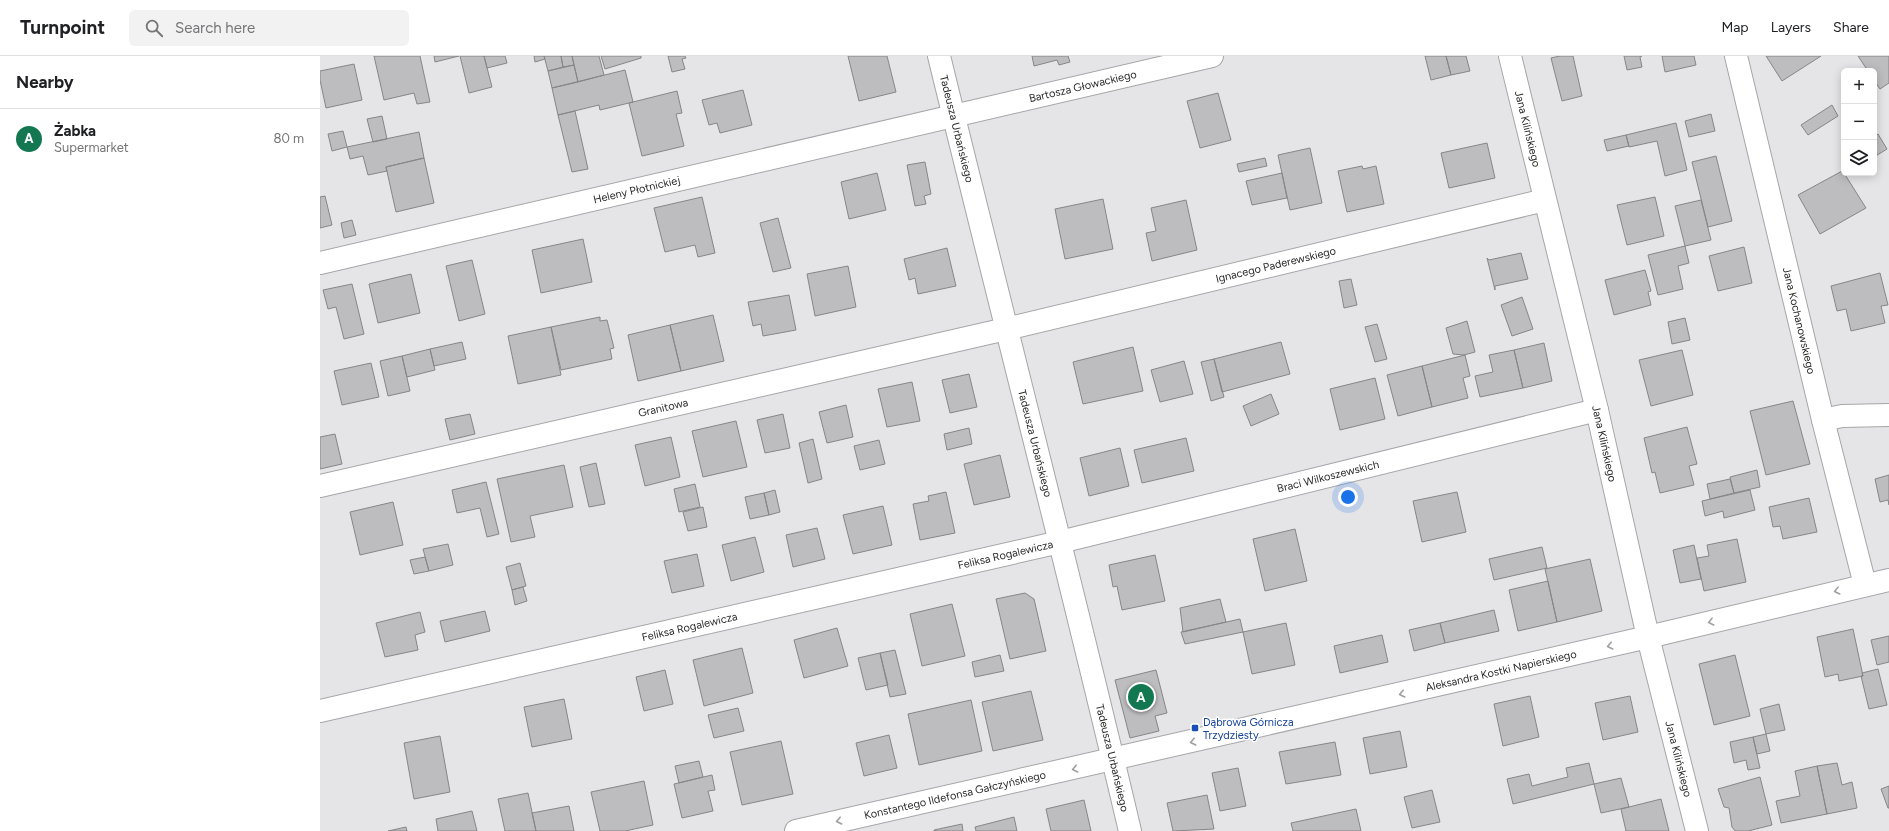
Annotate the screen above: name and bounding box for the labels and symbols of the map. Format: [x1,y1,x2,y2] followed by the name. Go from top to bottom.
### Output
[1028,67,1138,105] street label: Bartosza Głowackiego
[937,74,976,184] street label: Tadeusza Urbańskiego
[1512,89,1544,168] street label: Jana Kilińskiego
[592,173,681,206] street label: Heleny Płotnickiej
[1214,244,1337,285] street label: Ignacego Paderewskiego
[1780,266,1818,375] street label: Jana Kochanowskiego
[1016,388,1055,498] street label: Tadeusza Urbańskiego
[637,395,689,419] street label: Granitowa
[1590,404,1619,483] street label: Jana Kilińskiego
[1276,457,1380,495] street label: Braci Wilkoszewskich
[1338,487,1358,507] your location
[956,537,1054,572] street label: Feliksa Rogalewicza
[1834,587,1841,595] one-way arrow
[640,609,738,644] street label: Feliksa Rogalewicza
[1708,617,1715,626] one-way arrow
[1607,641,1614,650] one-way arrow
[1424,647,1578,694] street label: Aleksandra Kostki Napierskiego
[1128,682,1154,712] pin: A
[1398,689,1405,697] one-way arrow
[1093,703,1132,813] street label: Tadeusza Urbańskiego
[1203,716,1294,742] place label: Dąbrowa Górnicza Trzydziesty
[1663,720,1695,798] street label: Jana Kilińskiego
[1190,723,1200,733] marker: Dąbrowa Górnicza Trzydziesty
[1190,737,1196,745] one-way arrow
[1072,764,1078,772] one-way arrow
[863,768,1047,822] street label: Konstantego Ildefonsa Gałczyńskiego
[836,817,842,825] one-way arrow

